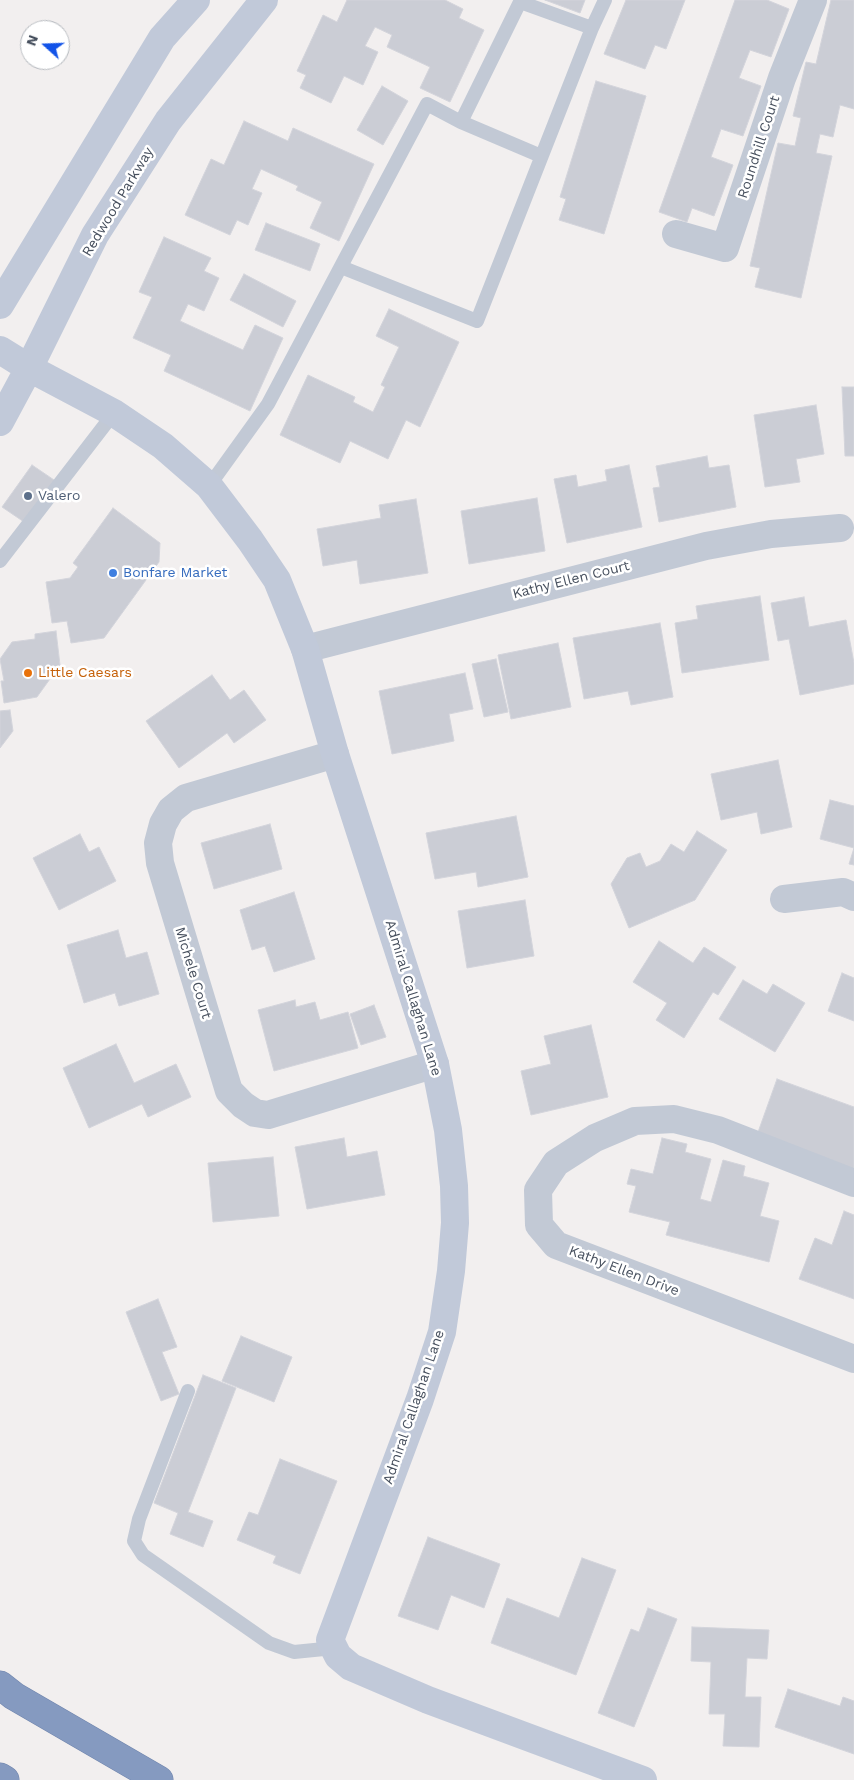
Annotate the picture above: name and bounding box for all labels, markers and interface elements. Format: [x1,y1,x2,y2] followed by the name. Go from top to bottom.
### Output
[20,20,70,70] north arrow
[23,33,41,48] text: N
[734,93,784,201] street label: Roundhill Court
[79,144,157,260] street label: Redwood Parkway
[38,488,80,504] place label: Valero
[22,490,34,502] marker: Valero
[511,557,631,603] street label: Kathy Ellen Court
[123,565,227,581] place label: Bonfare Market
[107,567,119,579] marker: Bonfare Market
[38,665,132,681] place label: Little Caesars
[22,667,34,679] marker: Little Caesars
[381,918,445,1078] street label: Admiral Callaghan Lane
[171,925,215,1021] street label: Michele Court
[566,1242,682,1300] street label: Kathy Ellen Drive
[380,1328,448,1486] street label: Admiral Callaghan Lane

